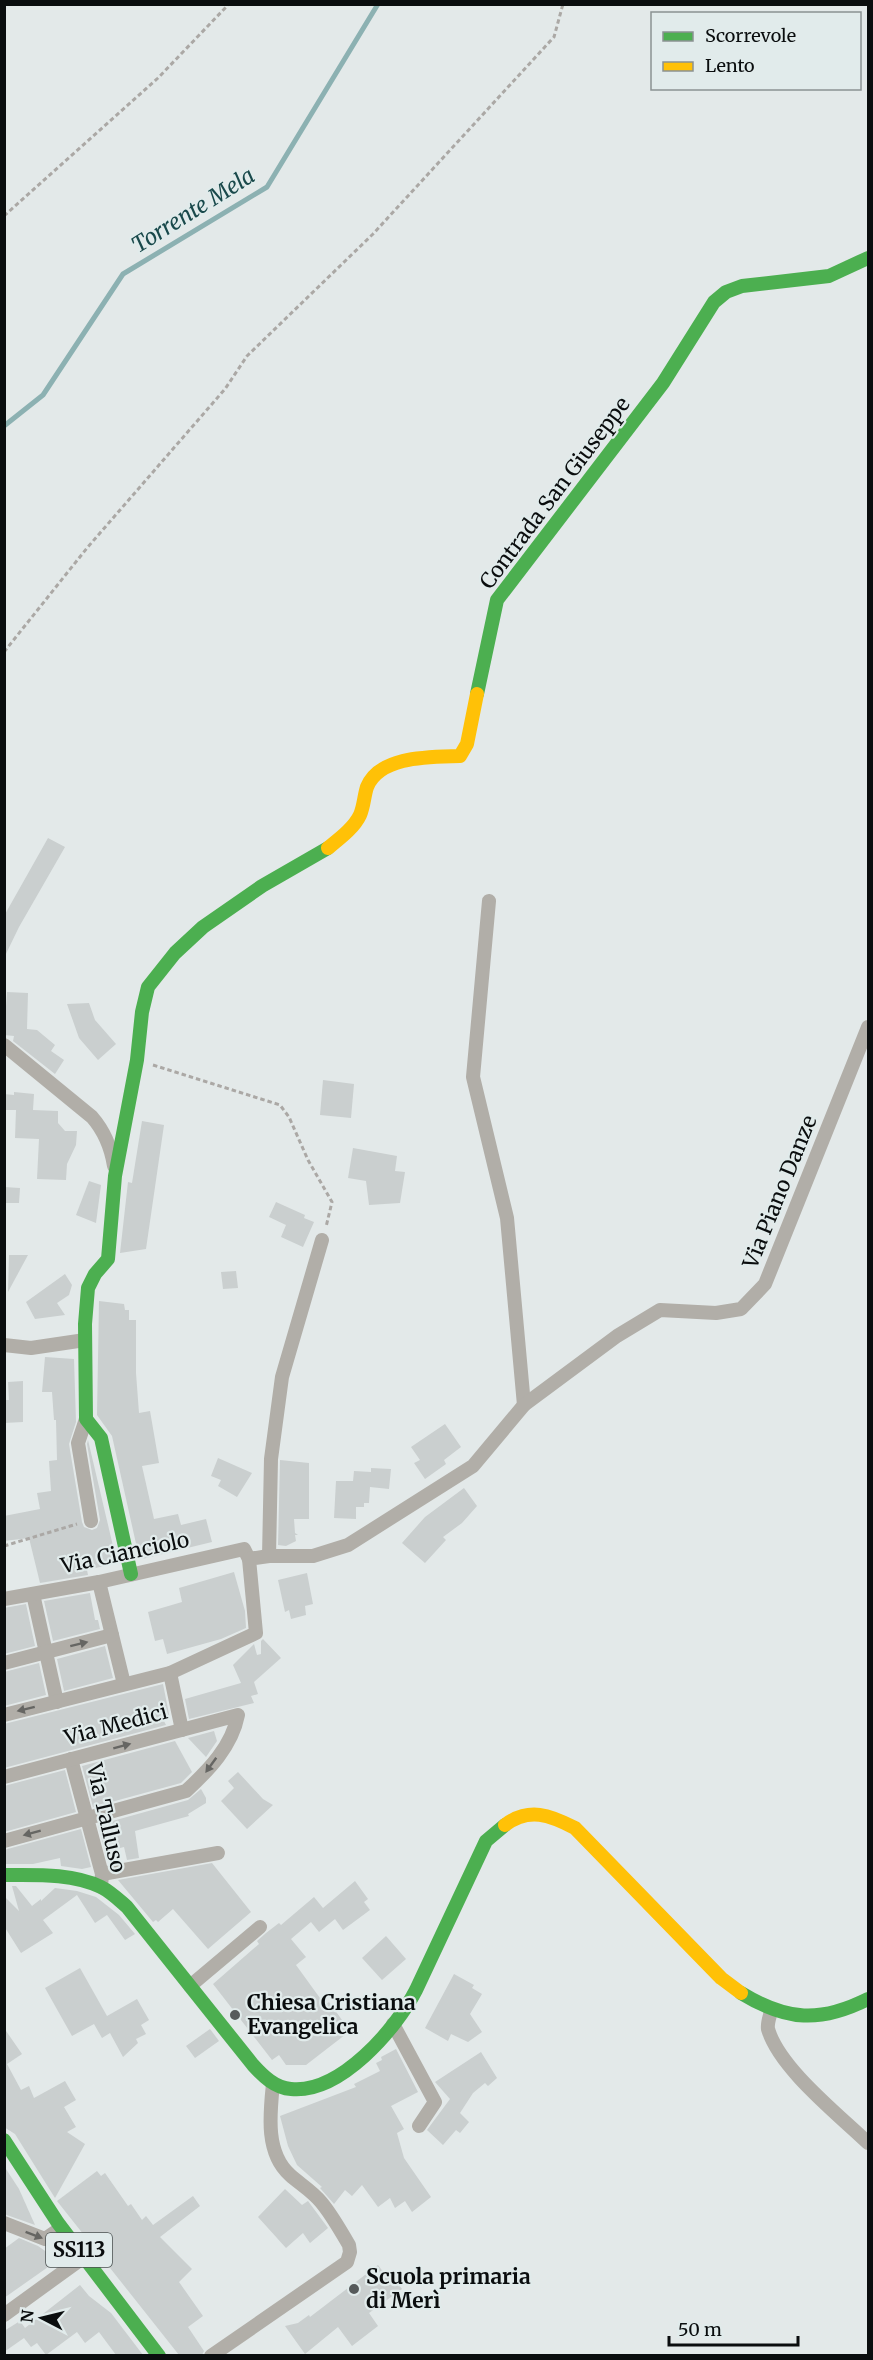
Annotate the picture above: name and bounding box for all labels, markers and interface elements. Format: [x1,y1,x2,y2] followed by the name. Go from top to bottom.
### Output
[651,12,861,90] legend
[705,24,796,47] text: Scorrevole
[705,54,755,77] text: Lento
[126,161,260,259] water label: Torrente Mela
[474,391,636,594] street label: Contrada San Giuseppe
[736,1111,823,1273] street label: Via Piano Danze
[57,1526,191,1579] street label: Via Cianciolo
[69,1638,88,1648] one-way arrow
[60,1698,171,1751] street label: Via Medici
[17,1705,36,1715] one-way arrow
[113,1740,131,1750] one-way arrow
[205,1757,217,1773] one-way arrow
[81,1760,132,1875] street label: Via Talluso
[23,1829,41,1838] one-way arrow
[247,1989,416,2040] place label: Chiesa Cristiana Evangelica
[228,2008,242,2022] marker: Chiesa Cristiana Evangelica
[25,2230,43,2240] one-way arrow
[46,2233,112,2267] road number: SS113
[366,2263,531,2314] place label: Scuola primaria di Merì
[347,2282,361,2296] marker: Scuola primaria di Merì
[12,2288,72,2348] north arrow
[16,2308,38,2324] text: N
[669,2309,798,2347] scale bar
[678,2318,722,2341] text: 50 m

